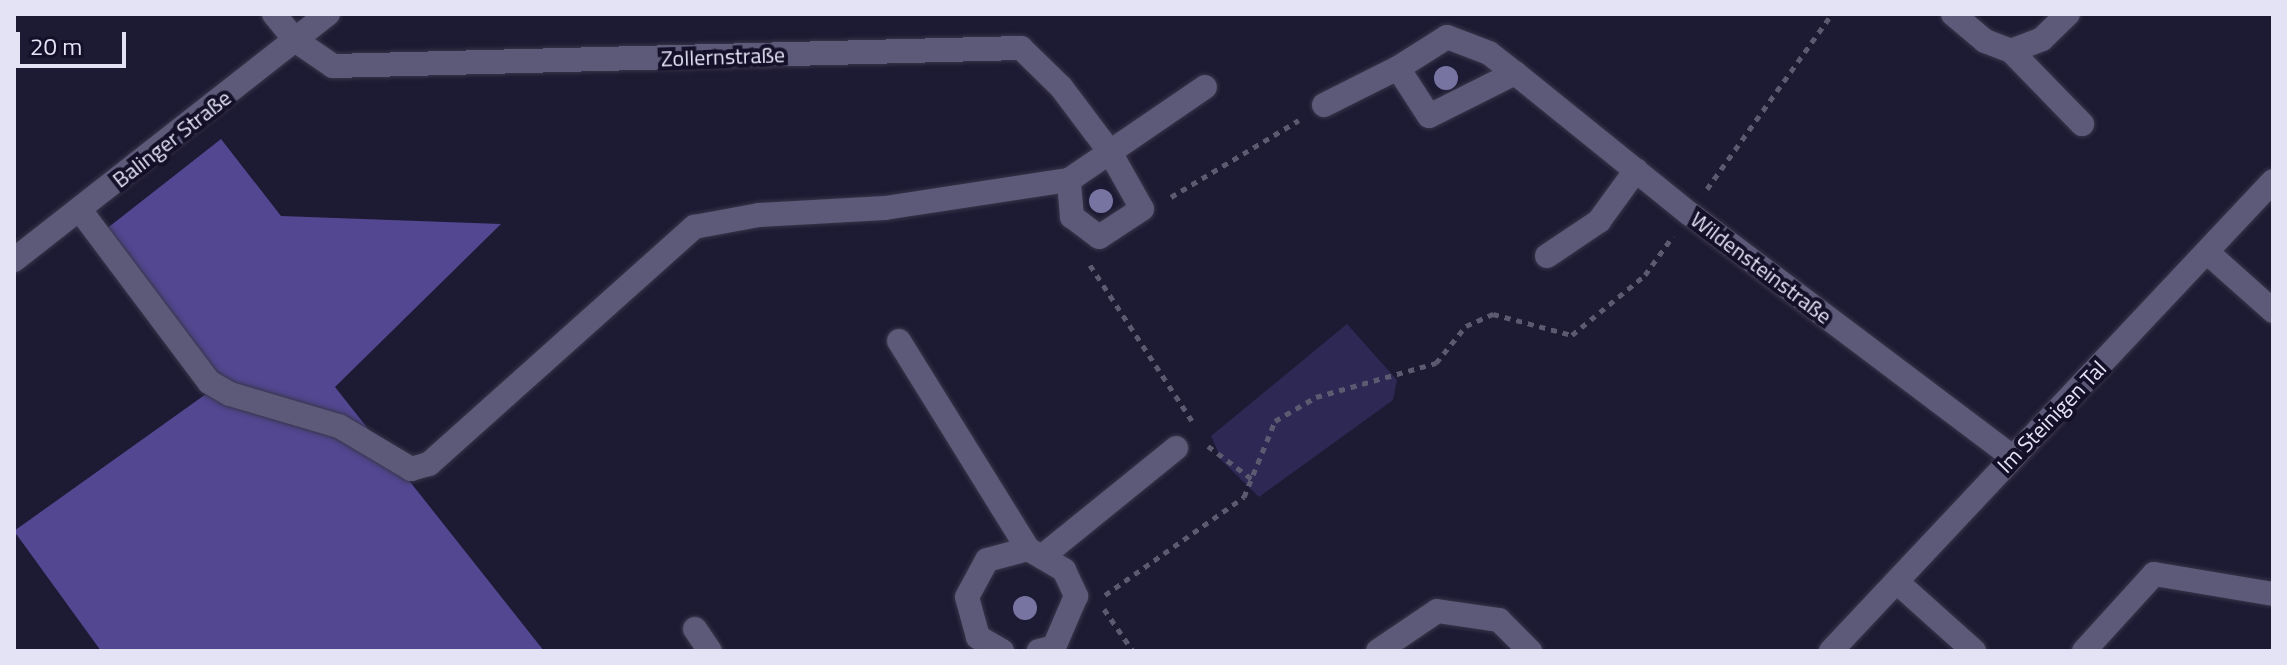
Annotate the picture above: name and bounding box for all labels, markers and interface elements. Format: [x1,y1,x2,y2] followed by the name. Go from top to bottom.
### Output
[20,16,130,66] scale bar
[30,28,82,64] text: 20 m
[660,42,786,72] street label: Zollernstraße
[108,85,236,193] street label: Balinger Straße
[1685,206,1837,330] street label: Wildensteinstraße
[1992,356,2112,478] street label: Im Steinigen Tal

